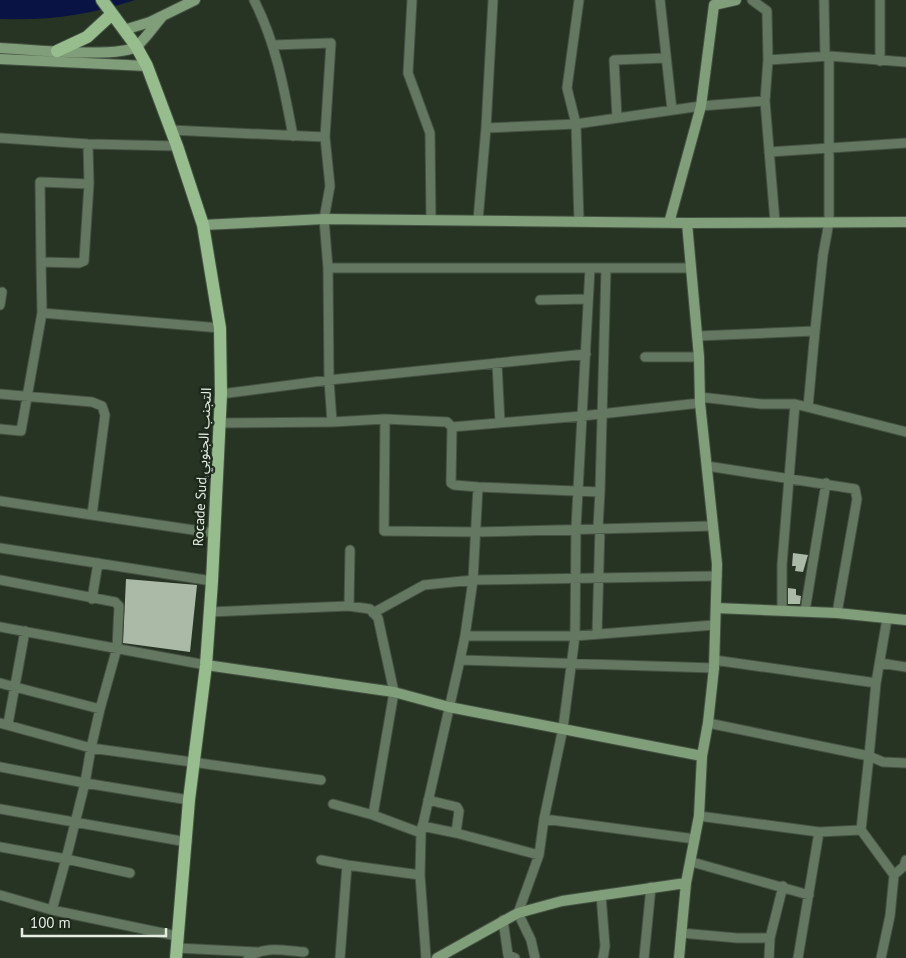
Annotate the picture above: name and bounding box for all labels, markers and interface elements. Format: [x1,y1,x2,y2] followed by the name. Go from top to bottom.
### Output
[189,387,217,547] street label: Rocade Sud,التجنب الجنوبي
[22,906,166,938] scale bar
[30,913,71,932] text: 100 m

